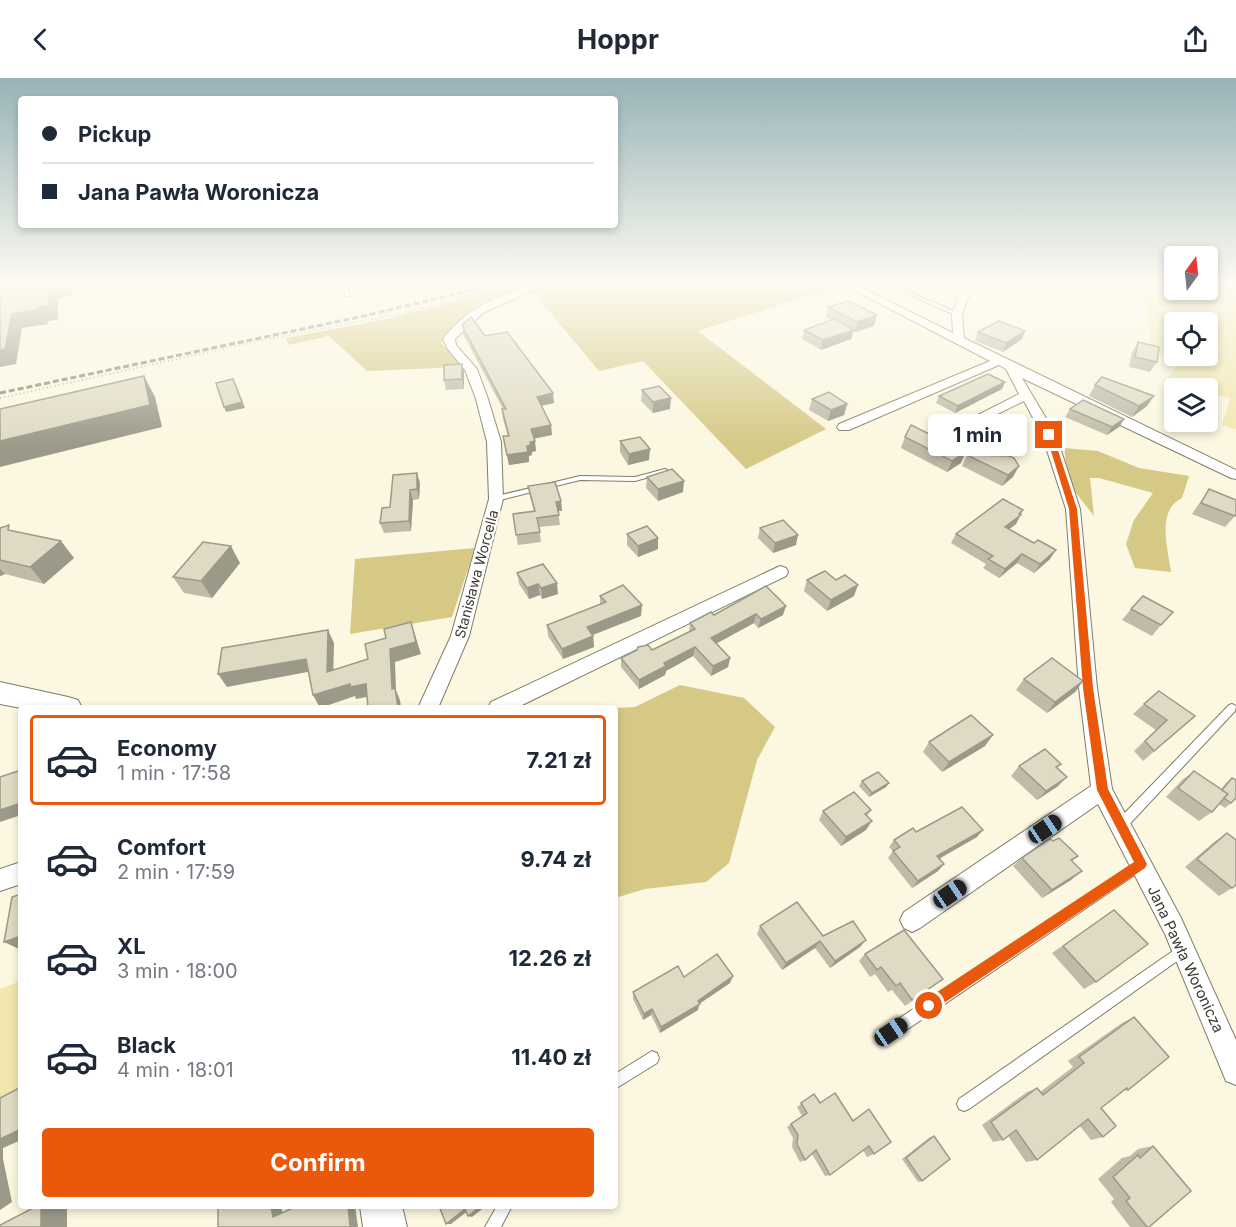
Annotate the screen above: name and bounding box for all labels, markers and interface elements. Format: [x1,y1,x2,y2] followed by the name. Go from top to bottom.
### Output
[24,23,57,56] icon: back
[577,23,659,56] text: Hoppr
[1179,23,1212,56] icon: share
[78,121,152,147] text: Pickup
[78,179,319,205] text: Jana Pawła Woronicza
[1164,246,1218,300] north arrow
[1164,246,1218,432] map controls
[1164,312,1218,366] button: locate
[1164,378,1218,432] button: layers
[929,414,1028,456] callout: 1 min
[1035,421,1062,448] route end
[953,423,1002,447] text: 1 min
[451,508,501,640] street label: Stanisława Worcella
[45,733,99,787] icon: car
[117,735,217,761] text: Economy
[526,747,591,773] text: 7.21 zł
[117,761,231,785] text: 1 min · 17:58
[1025,811,1065,847] car
[45,832,99,886] icon: car
[117,834,206,860] text: Comfort
[520,846,591,872] text: 9.74 zł
[117,860,235,884] text: 2 min · 17:59
[930,876,970,912] car
[1144,882,1228,1036] street label: Jana Pawła Woronicza
[45,931,99,985] icon: car
[117,933,146,959] text: XL
[508,945,591,971] text: 12.26 zł
[117,959,238,983] text: 3 min · 18:00
[915,992,942,1019] route start
[871,1014,911,1050] car
[45,1030,99,1084] icon: car
[117,1032,176,1058] text: Black
[511,1044,591,1070] text: 11.40 zł
[117,1058,234,1082] text: 4 min · 18:01
[42,1128,594,1197] button: Confirm

